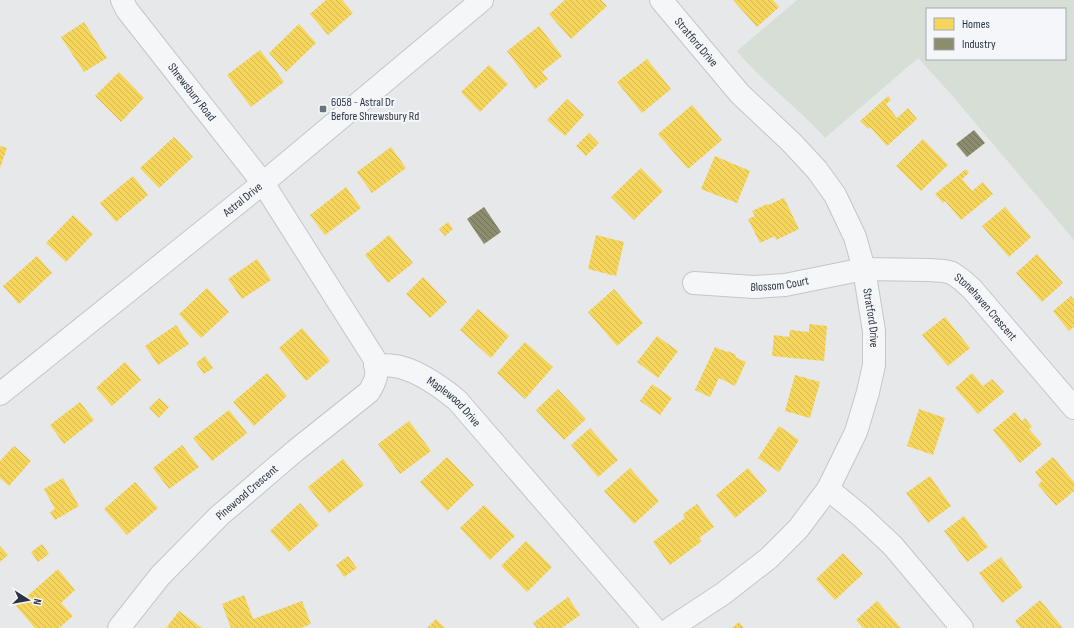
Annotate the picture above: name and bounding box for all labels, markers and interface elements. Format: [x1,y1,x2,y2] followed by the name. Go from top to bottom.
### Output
[926,8,1066,60] legend
[671,15,721,70] street label: Stratford Drive
[962,17,990,32] text: Homes
[962,37,996,52] text: Industry
[164,60,219,124] street label: Shrewsbury Road
[331,95,419,124] place label: 6058 - Astral Dr Before Shrewsbury Rd
[318,104,328,114] marker: 6058 - Astral Dr Before Shrewsbury Rd
[219,179,266,221] street label: Astral Drive
[951,270,1020,344] street label: Stonehaven Crescent
[750,273,811,295] street label: Blossom Court
[859,287,881,348] street label: Stratford Drive
[424,373,484,430] street label: Maplewood Drive
[213,461,282,523] street label: Pinewood Crescent
[8,580,48,620] north arrow
[30,598,44,606] text: N

